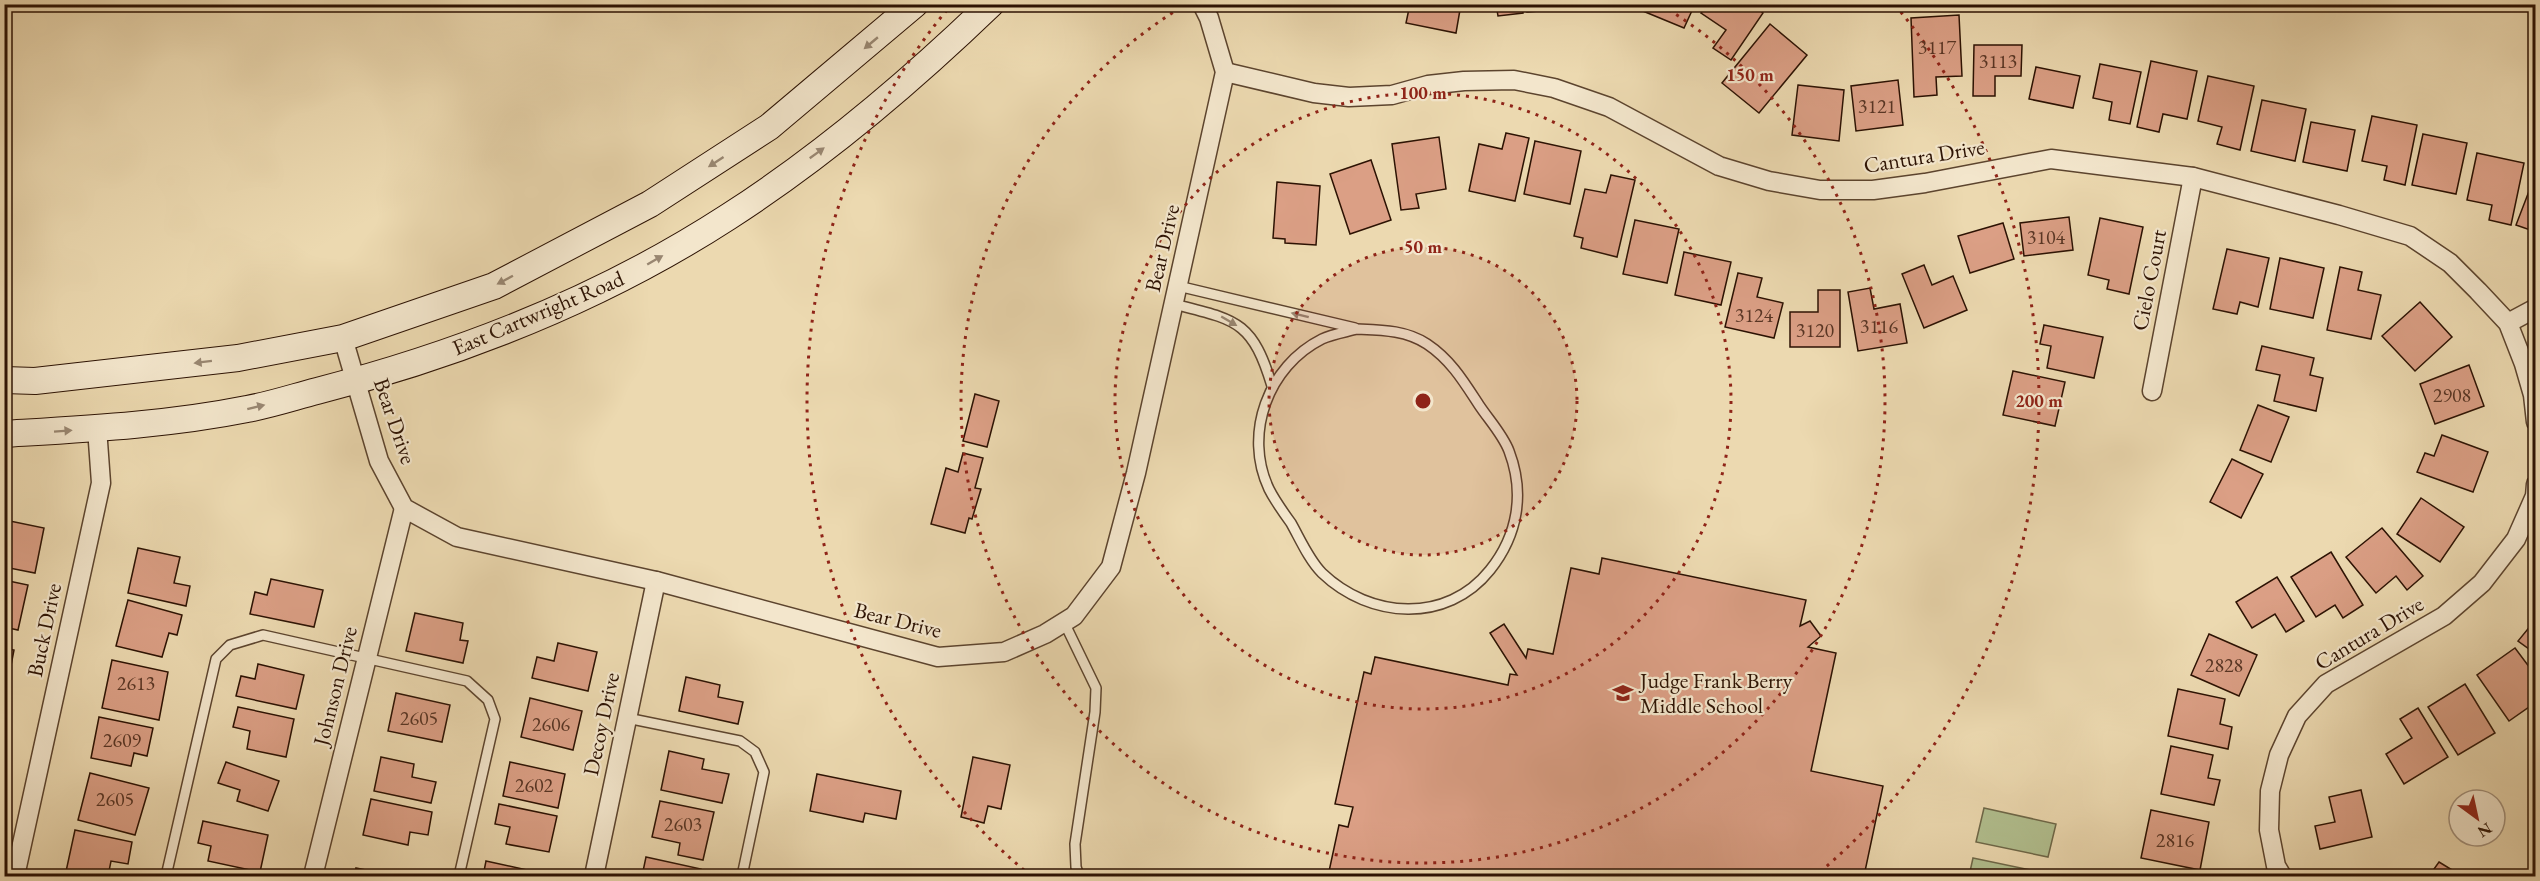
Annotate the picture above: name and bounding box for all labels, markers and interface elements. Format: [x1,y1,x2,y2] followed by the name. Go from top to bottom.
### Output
[1918,34,1957,60] house number: 3117
[864,36,879,49] one-way arrow
[1979,48,2017,74] house number: 3113
[1726,63,1774,86] text: 150 m
[1399,81,1447,104] text: 100 m
[1858,93,1896,119] house number: 3121
[1861,132,1987,180] street label: Cantura Drive
[809,147,825,159] one-way arrow
[708,156,725,167] one-way arrow
[1138,201,1186,295] street label: Bear Drive
[2027,224,2066,250] house number: 3104
[2125,227,2173,333] street label: Cielo Court
[1404,235,1442,258] text: 50 m
[646,255,663,265] one-way arrow
[448,263,629,362] street label: East Cartwright Road
[497,276,514,285] one-way arrow
[1735,302,1774,328] house number: 3124
[1290,310,1309,319] one-way arrow
[1860,313,1899,339] house number: 3116
[1221,316,1238,326] one-way arrow
[1796,317,1835,343] house number: 3120
[193,357,212,367] one-way arrow
[367,374,423,468] street label: Bear Drive
[2433,382,2471,408] house number: 2908
[2015,389,2063,412] text: 200 m
[1413,391,1433,411] centre of rings
[247,402,265,411] one-way arrow
[53,426,72,435] one-way arrow
[20,580,68,680] street label: Buck Drive
[2309,589,2429,677] street label: Cantura Drive
[851,595,945,645] street label: Bear Drive
[306,623,364,751] street label: Johnson Drive
[2205,652,2243,678] house number: 2828
[1638,666,1793,720] place label: Judge Frank Berry Middle School
[576,669,626,778] street label: Decoy Drive
[117,670,155,696] house number: 2613
[1611,681,1635,705] school or university icon: Judge Frank Berry Middle School
[400,705,438,731] house number: 2605
[532,711,571,737] house number: 2606
[103,727,142,753] house number: 2609
[515,772,554,798] house number: 2602
[96,786,134,812] house number: 2605
[2447,788,2507,848] north arrow
[664,811,702,837] house number: 2603
[2474,818,2496,843] text: N
[2156,827,2195,853] house number: 2816

